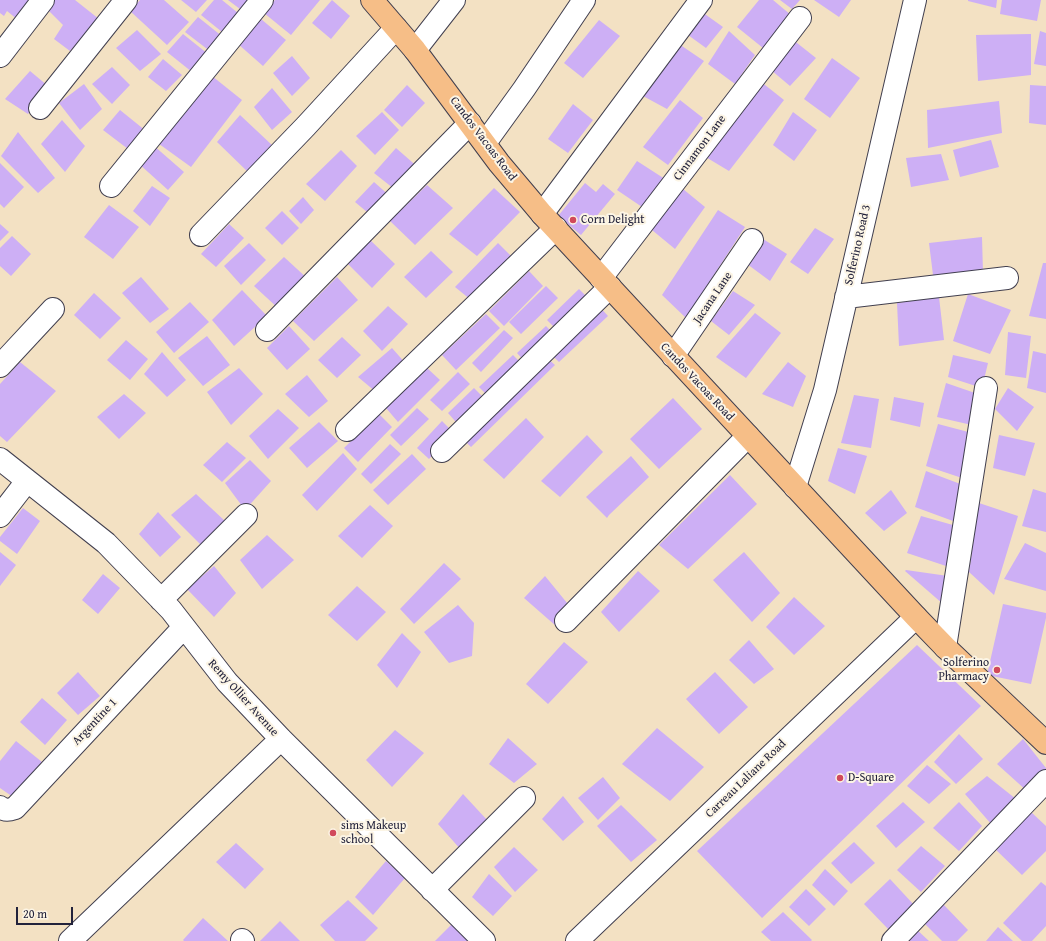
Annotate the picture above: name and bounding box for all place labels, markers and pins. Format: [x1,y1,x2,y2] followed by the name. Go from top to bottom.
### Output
[581,213,645,227] place label: Corn Delight
[568,215,578,225] marker: Corn Delight
[938,656,989,684] place label: Solferino Pharmacy
[992,665,1002,675] marker: Solferino Pharmacy
[848,771,894,785] place label: D-Square
[835,773,845,783] marker: D-Square
[341,819,406,847] place label: sims Makeup school
[328,828,338,838] marker: sims Makeup school

